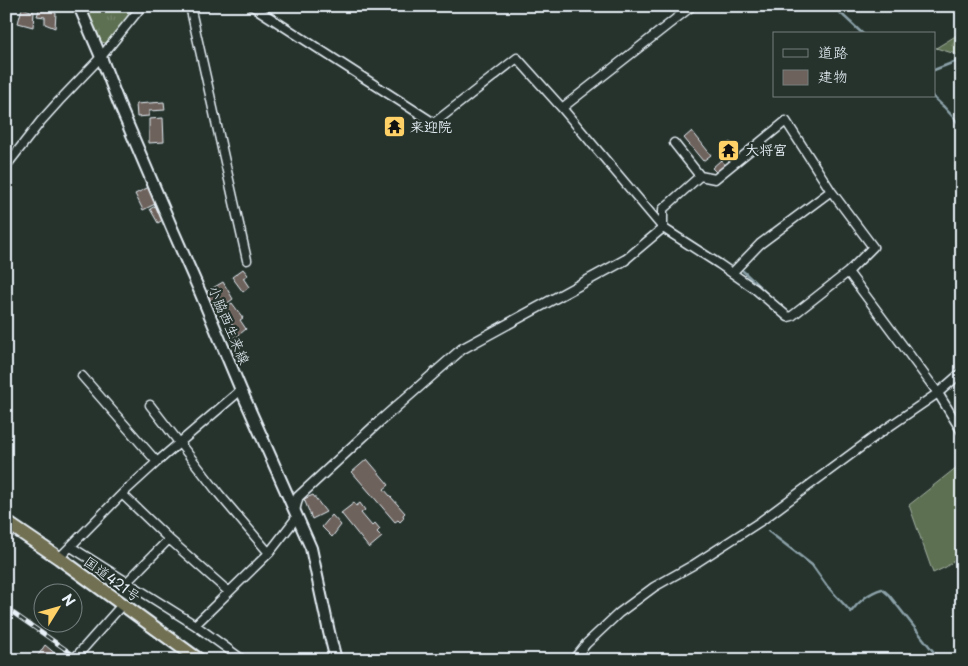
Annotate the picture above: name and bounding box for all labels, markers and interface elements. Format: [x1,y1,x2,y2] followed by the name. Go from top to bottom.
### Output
[773,32,936,98] legend
[818,40,848,63] text: 道路
[818,64,848,87] text: 建物
[382,115,406,139] temple icon: 来迎院
[410,116,452,137] place label: 来迎院
[717,138,741,162] temple icon: 大将宮
[745,139,787,160] place label: 大将宮
[203,282,256,368] street label: 小脇西生来線
[79,551,145,606] street label: 国道421号
[32,584,82,634] north arrow
[57,589,81,611] text: N

